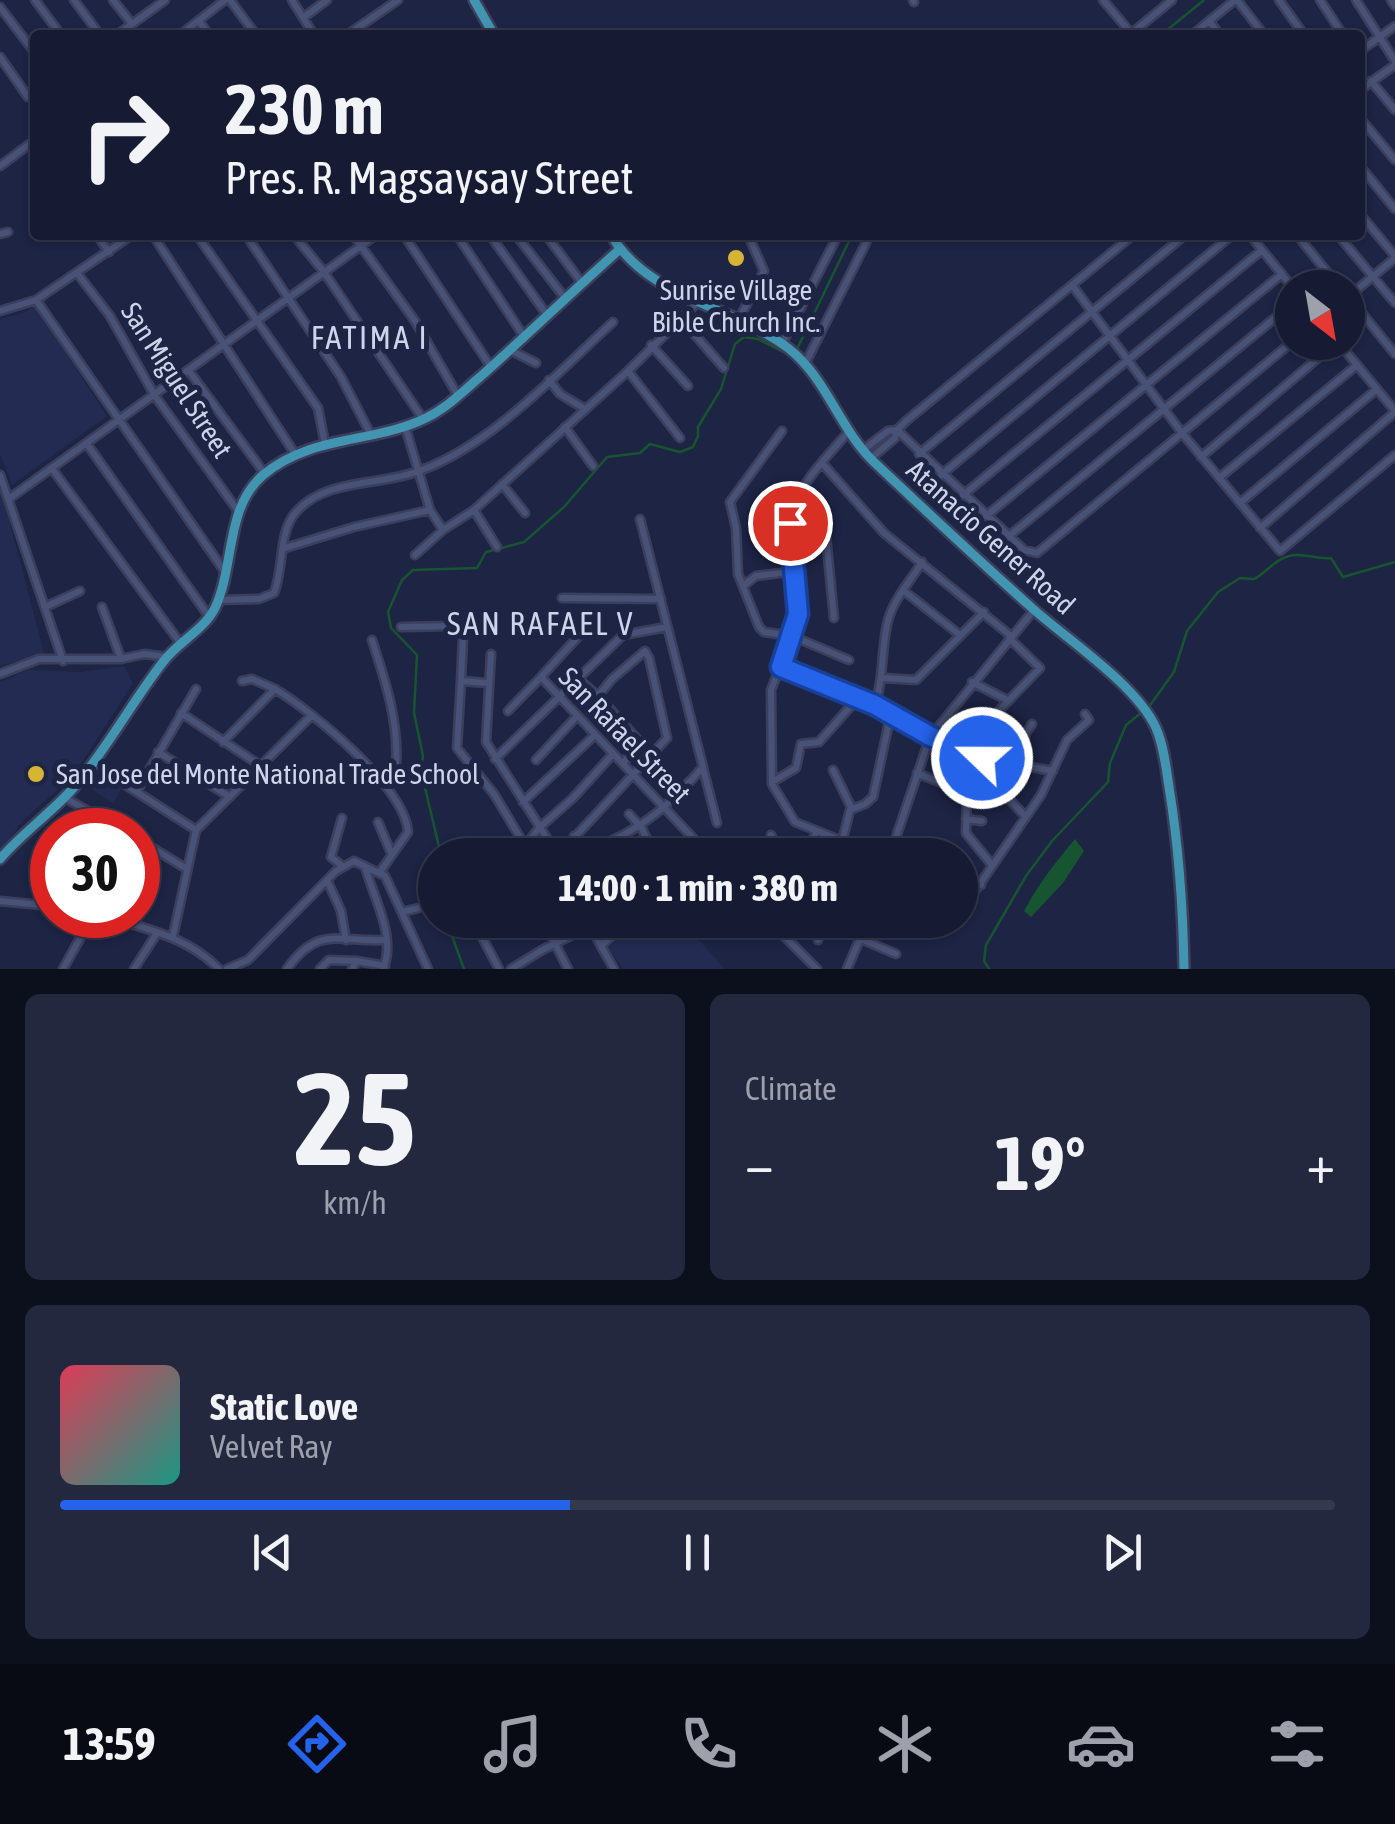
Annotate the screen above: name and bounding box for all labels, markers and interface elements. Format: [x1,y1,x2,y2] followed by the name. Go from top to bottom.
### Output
[225,69,384,149] text: 230 m
[60,70,190,200] icon: right
[225,152,634,204] text: Pres. R. Magsaysay Street
[725,247,747,269] marker: Sunrise Village Bible Church Inc.
[1275,270,1365,360] north arrow
[1275,270,1365,360] map controls
[652,274,820,338] place label: Sunrise Village Bible Church Inc.
[115,296,239,464] street label: San Miguel Street
[311,319,429,356] district label: FATIMA I
[901,453,1081,621] street label: Atanacio Gener Road
[748,481,833,566] pin
[763,496,818,551] icon: arrive
[447,605,635,642] district label: SAN RAFAEL V
[553,661,697,809] street label: San Rafael Street
[930,706,1034,810] position arrow
[56,758,480,790] place label: San Jose del Monte National Trade School
[25,763,47,785] marker: San Jose del Monte National Trade School
[30,808,160,938] speed limit sign: 30
[558,866,838,909] text: 14:00 · 1 min · 380 m
[294,1044,416,1193] text: 25
[745,1070,837,1107] text: Climate
[994,1120,1086,1206] text: 19°
[745,1132,774,1195] text: −
[1306,1132,1335,1195] text: +
[323,1184,387,1221] text: km/h
[210,1385,358,1428] text: Static Love
[210,1428,332,1465] text: Velvet Ray
[245,1525,300,1580] icon: previous
[670,1525,725,1580] icon: pause
[1095,1525,1150,1580] icon: next
[282,1709,352,1779] icon: directions
[478,1709,548,1779] icon: music
[674,1709,744,1779] icon: phone
[870,1709,940,1779] icon: climate
[1066,1709,1136,1779] icon: car
[1262,1709,1332,1779] icon: filters
[63,1718,156,1770] text: 13:59

